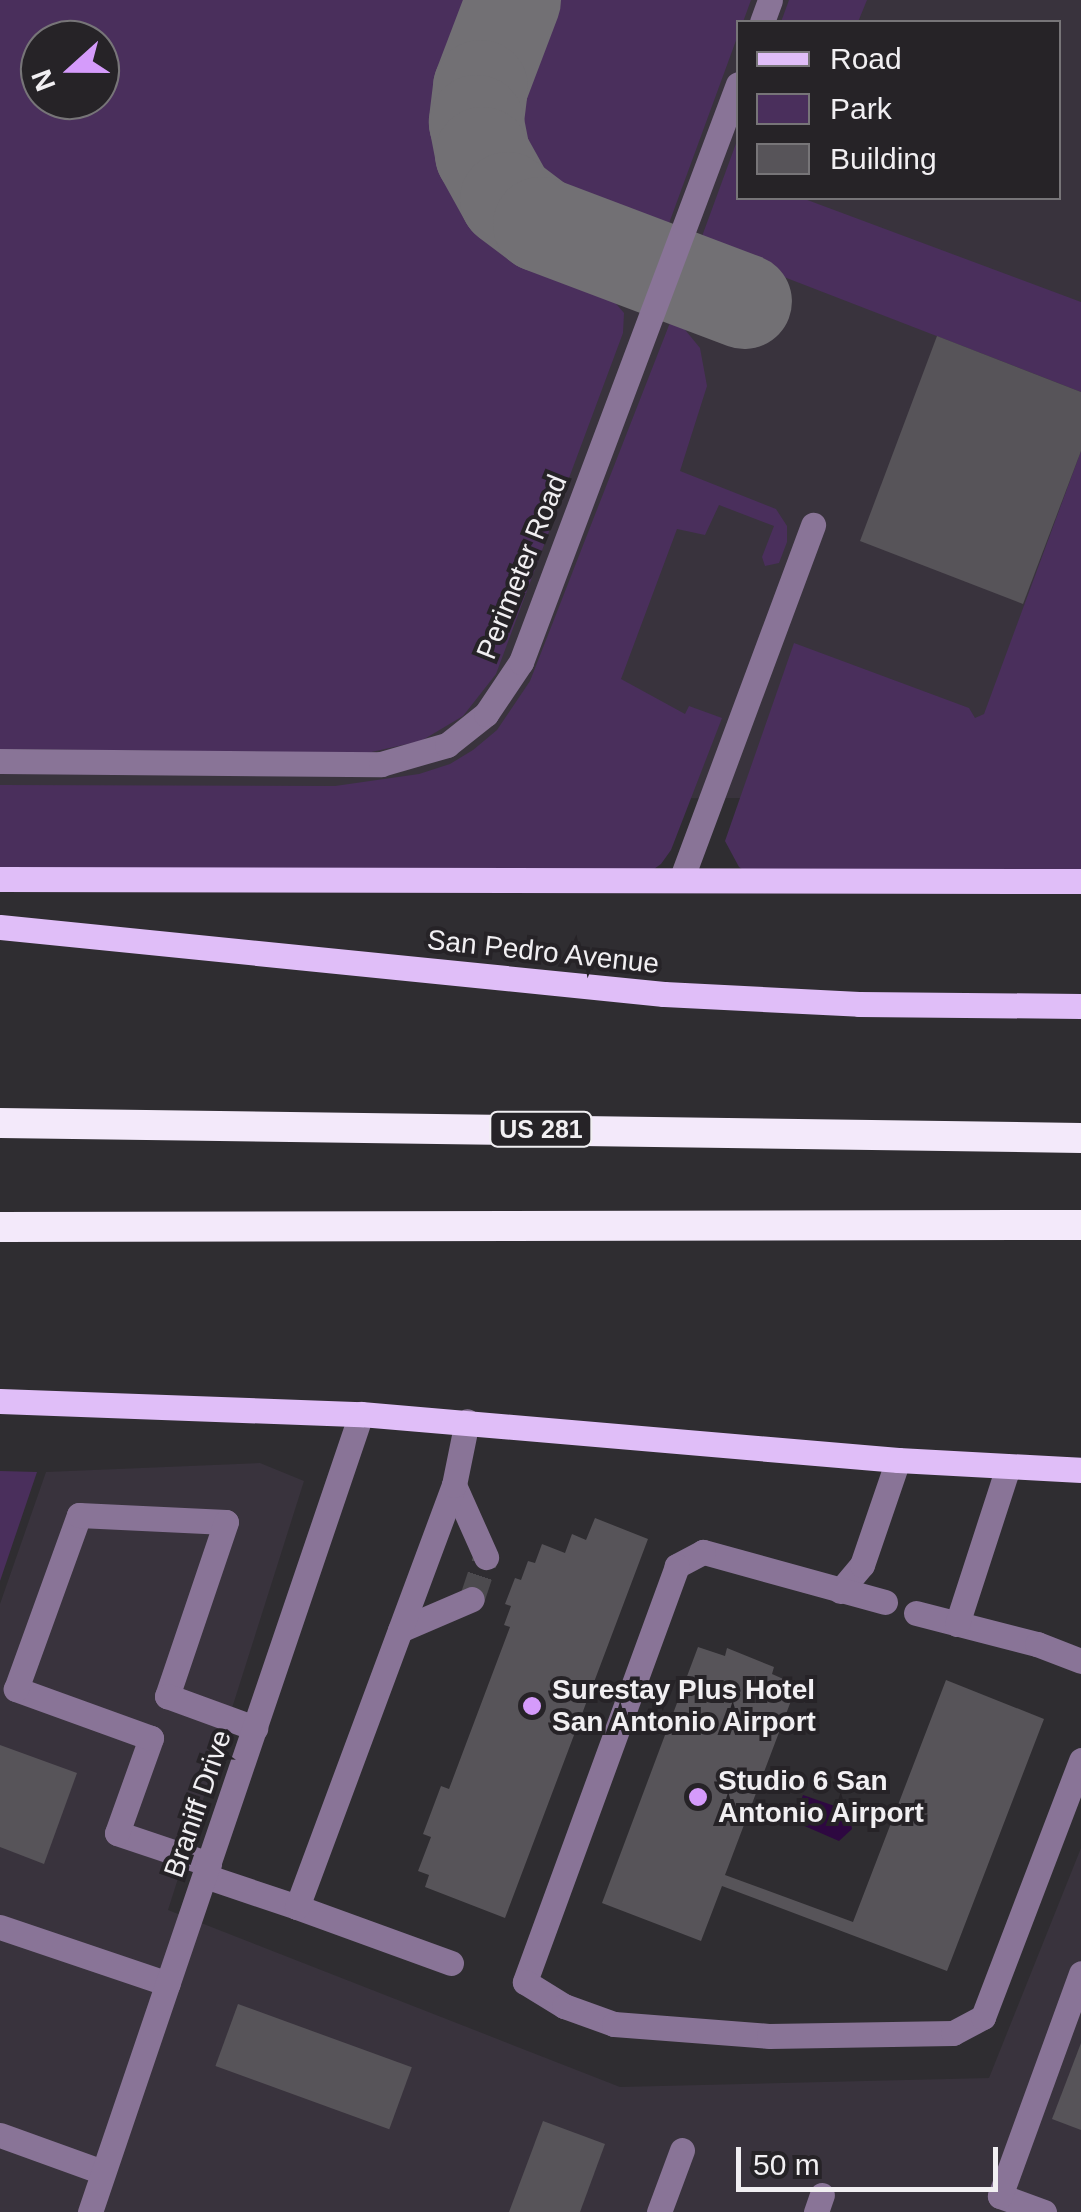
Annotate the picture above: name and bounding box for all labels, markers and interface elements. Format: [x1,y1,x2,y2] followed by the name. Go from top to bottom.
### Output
[20,20,120,120] north arrow
[736,20,1061,200] legend
[830,42,902,75] text: Road
[25,65,61,95] text: N
[830,92,892,125] text: Park
[830,142,937,175] text: Building
[470,470,574,664] street label: Perimeter Road
[425,923,661,981] street label: San Pedro Avenue
[488,1109,594,1149] road number: US 281
[552,1673,818,1739] place label: Surestay Plus Hotel San Antonio Airport
[521,1695,543,1717] marker: Surestay Plus Hotel San Antonio Airport
[157,1726,239,1882] street label: Braniff Drive
[718,1764,925,1830] place label: Studio 6 San Antonio Airport
[687,1786,709,1808] marker: Studio 6 San Antonio Airport
[741,2127,1004,2189] scale bar
[753,2148,820,2181] text: 50 m

